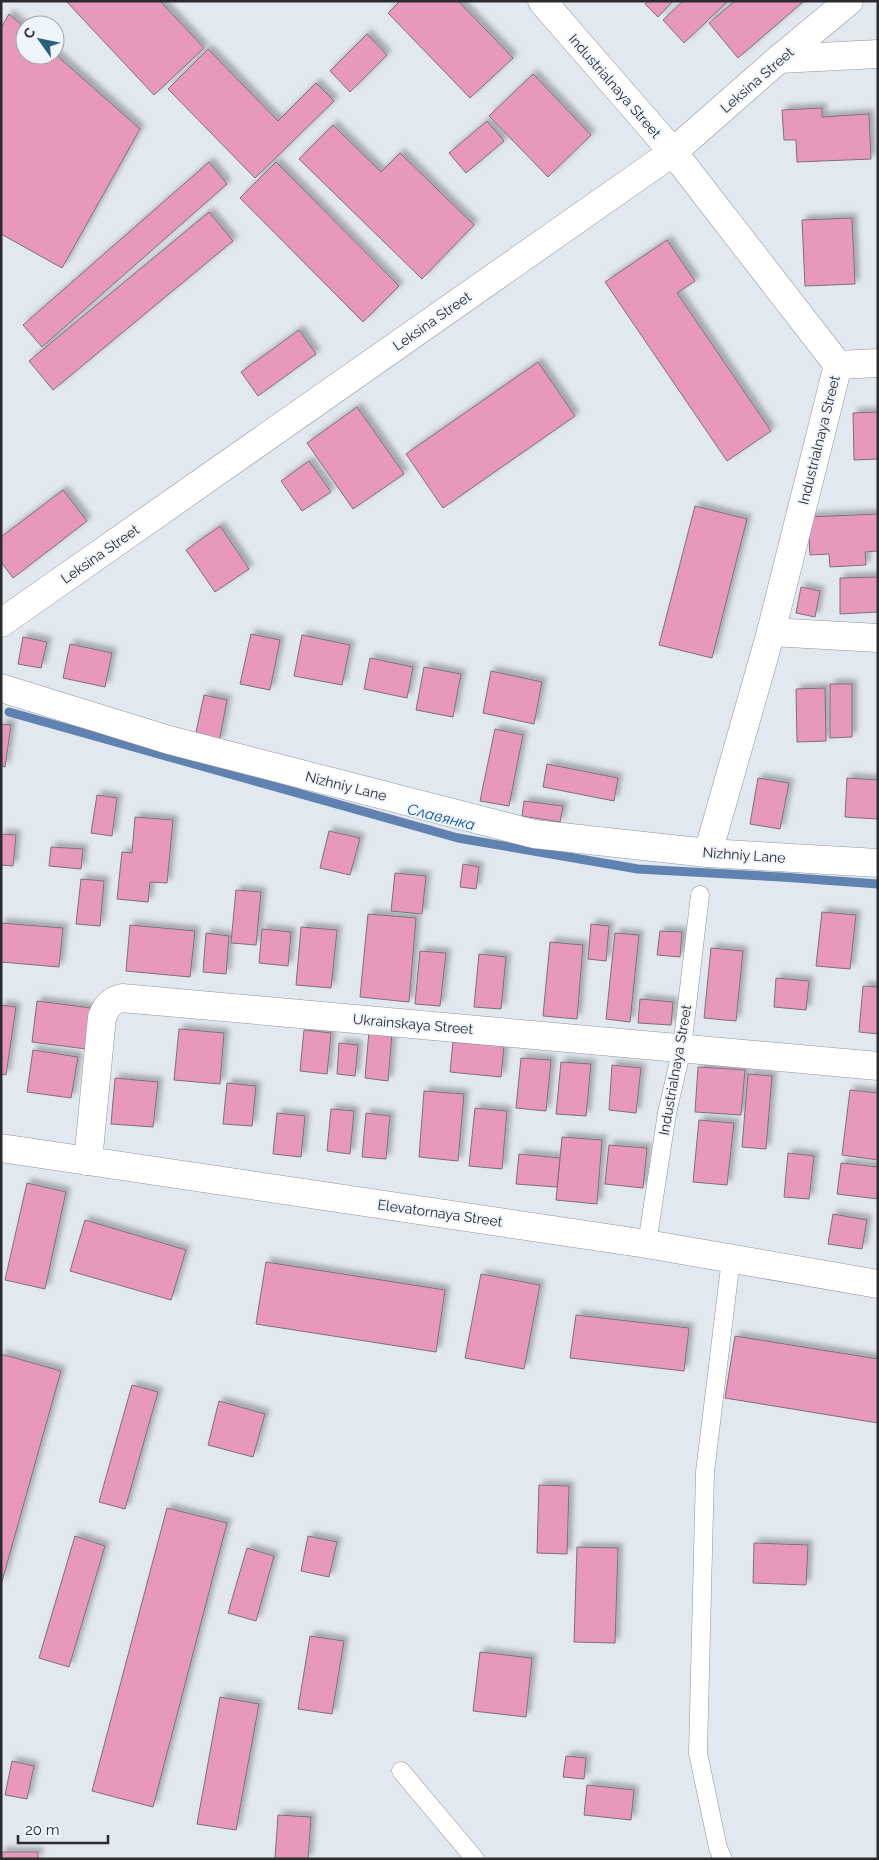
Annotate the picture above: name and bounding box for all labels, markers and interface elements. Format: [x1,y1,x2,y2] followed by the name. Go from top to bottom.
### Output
[15,15,65,65] north arrow
[20,24,39,41] text: С
[565,31,665,141] street label: Industrialnaya Street
[717,44,797,116] street label: Leksina Street
[390,288,474,354] street label: Leksina Street
[795,373,843,506] street label: Industrialnaya Street
[58,521,142,587] street label: Leksina Street
[304,768,388,804] street label: Nizhniy Lane
[405,800,477,834] water label: Славянка
[702,844,786,866] street label: Nizhniy Lane
[656,1003,694,1137] street label: Industrialnaya Street
[352,1011,474,1037] street label: Ukrainskaya Street
[376,1196,504,1230] street label: Elevatornaya Street
[18,1812,108,1844] scale bar
[25,1821,60,1839] text: 20 m

